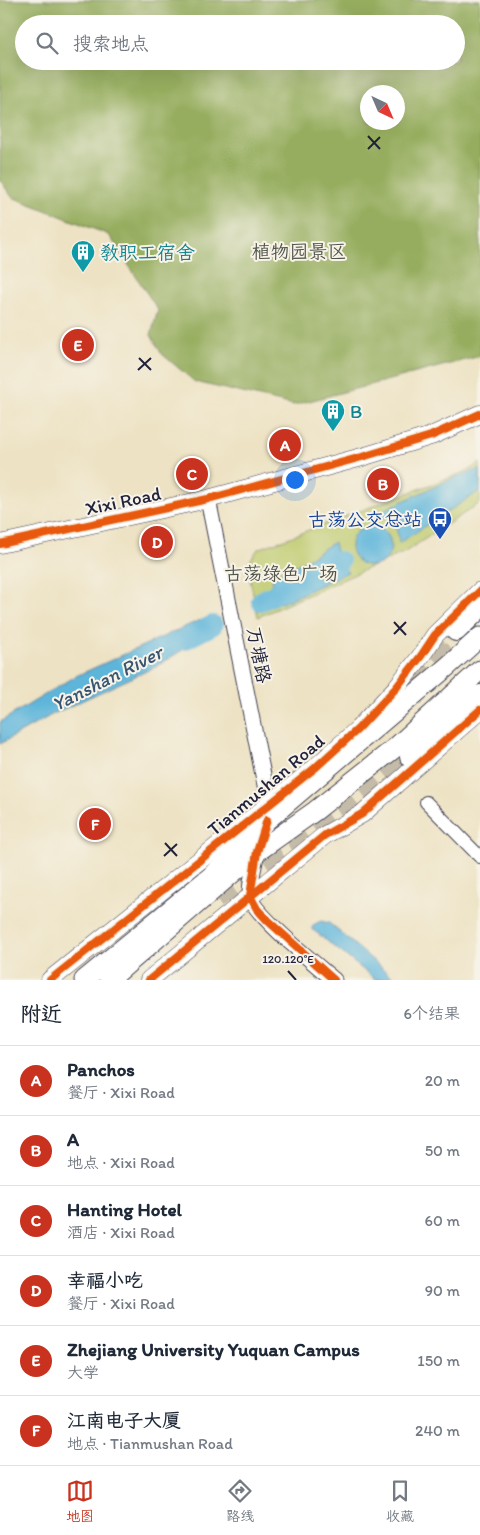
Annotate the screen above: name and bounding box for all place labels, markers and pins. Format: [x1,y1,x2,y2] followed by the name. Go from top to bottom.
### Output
[70,239,96,273] building icon: 教职工宿舍
[100,241,195,264] place label: 教职工宿舍
[62,326,94,364] pin: E
[320,398,346,432] building icon: B
[350,400,362,423] place label: B
[269,426,301,464] pin: A
[176,455,208,493] pin: C
[367,465,399,503] pin: B
[427,506,453,540] bus stop icon: 古荡公交总站
[308,508,422,531] place label: 古荡公交总站
[141,523,173,561] pin: D
[79,805,111,843] pin: F

